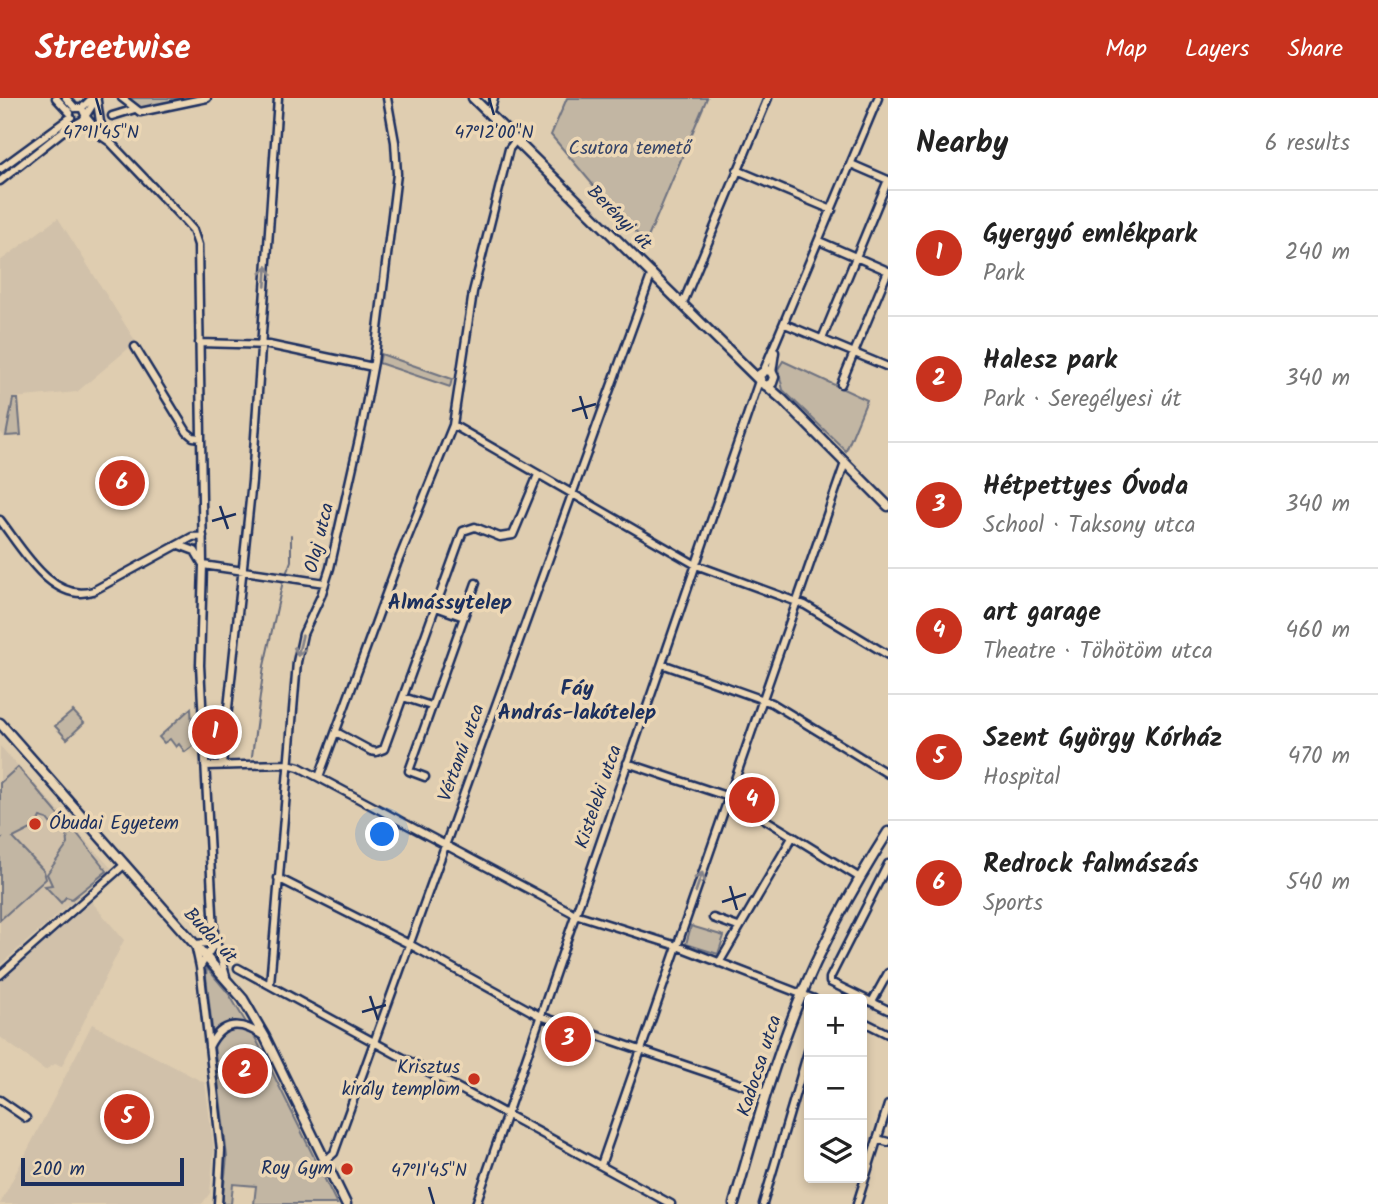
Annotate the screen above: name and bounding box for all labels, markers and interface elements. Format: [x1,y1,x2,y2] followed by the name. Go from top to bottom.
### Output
[35,23,191,76] text: Streetwise
[1105,30,1147,69] text: Map
[1185,30,1249,69] text: Layers
[1287,30,1343,69] text: Share
[63,119,139,148] text: 47°11'45"N
[454,119,534,148] text: 47°12'00"N
[916,120,1008,168] text: Nearby
[1265,126,1350,162] text: 6 results
[569,134,693,164] park label: Csutora temető
[579,178,659,258] street label: Berényi út
[983,214,1197,256] text: Gyergyó emlékpark
[936,235,942,271] text: 1
[1285,235,1350,271] text: 240 m
[983,256,1025,292] text: Park
[260,265,273,288] one-way arrow
[983,340,1117,382] text: Halesz park
[932,361,946,397] text: 2
[1285,361,1350,397] text: 340 m
[983,382,1181,418] text: Park · Seregélyesi út
[99,457,145,509] pin: 6
[983,466,1188,508] text: Hétpettyes Óvoda
[933,487,945,523] text: 3
[1285,487,1350,523] text: 340 m
[297,500,343,576] street label: Olaj utca
[983,508,1196,544] text: School · Taksony utca
[388,587,512,620] district label: Almássytelep
[983,592,1101,634] text: art garage
[933,613,945,649] text: 4
[1286,613,1350,649] text: 460 m
[983,634,1213,670] text: Theatre · Töhötöm utca
[293,635,306,657] one-way arrow
[498,673,656,730] district label: Fáy András-lakótelep
[431,700,493,806] street label: Vértanú utca
[192,706,238,758] pin: 1
[983,718,1222,760] text: Szent György Kórház
[933,739,945,775] text: 5
[1288,739,1350,775] text: 470 m
[567,741,631,853] street label: Kisteleki utca
[983,760,1060,796] text: Hospital
[729,774,775,826] pin: 4
[49,809,179,839] place label: Óbudai Egyetem
[27,816,43,832] marker: Óbudai Egyetem
[365,817,399,851] your location
[983,844,1199,886] text: Redrock falmászás
[933,865,945,901] text: 6
[1286,865,1350,901] text: 540 m
[693,871,706,893] one-way arrow
[983,886,1043,922] text: Sports
[176,901,245,972] street label: Budai út
[804,994,867,1183] map controls
[804,994,867,1057] button: +
[729,1011,791,1121] street label: Kadocsa utca
[545,1013,591,1065] pin: 3
[222,1045,268,1097] pin: 2
[342,1053,460,1105] place label: Krisztus király templom
[804,1057,867,1120] button: −
[466,1071,482,1087] marker: Krisztus király templom
[104,1091,150,1143] pin: 5
[804,1120,867,1183] button: layers
[261,1154,333,1184] place label: Roy Gym
[21,1155,184,1187] scale bar
[32,1155,85,1185] text: 200 m
[391,1157,467,1186] text: 47°11'45"N
[339,1161,355,1177] marker: Roy Gym

